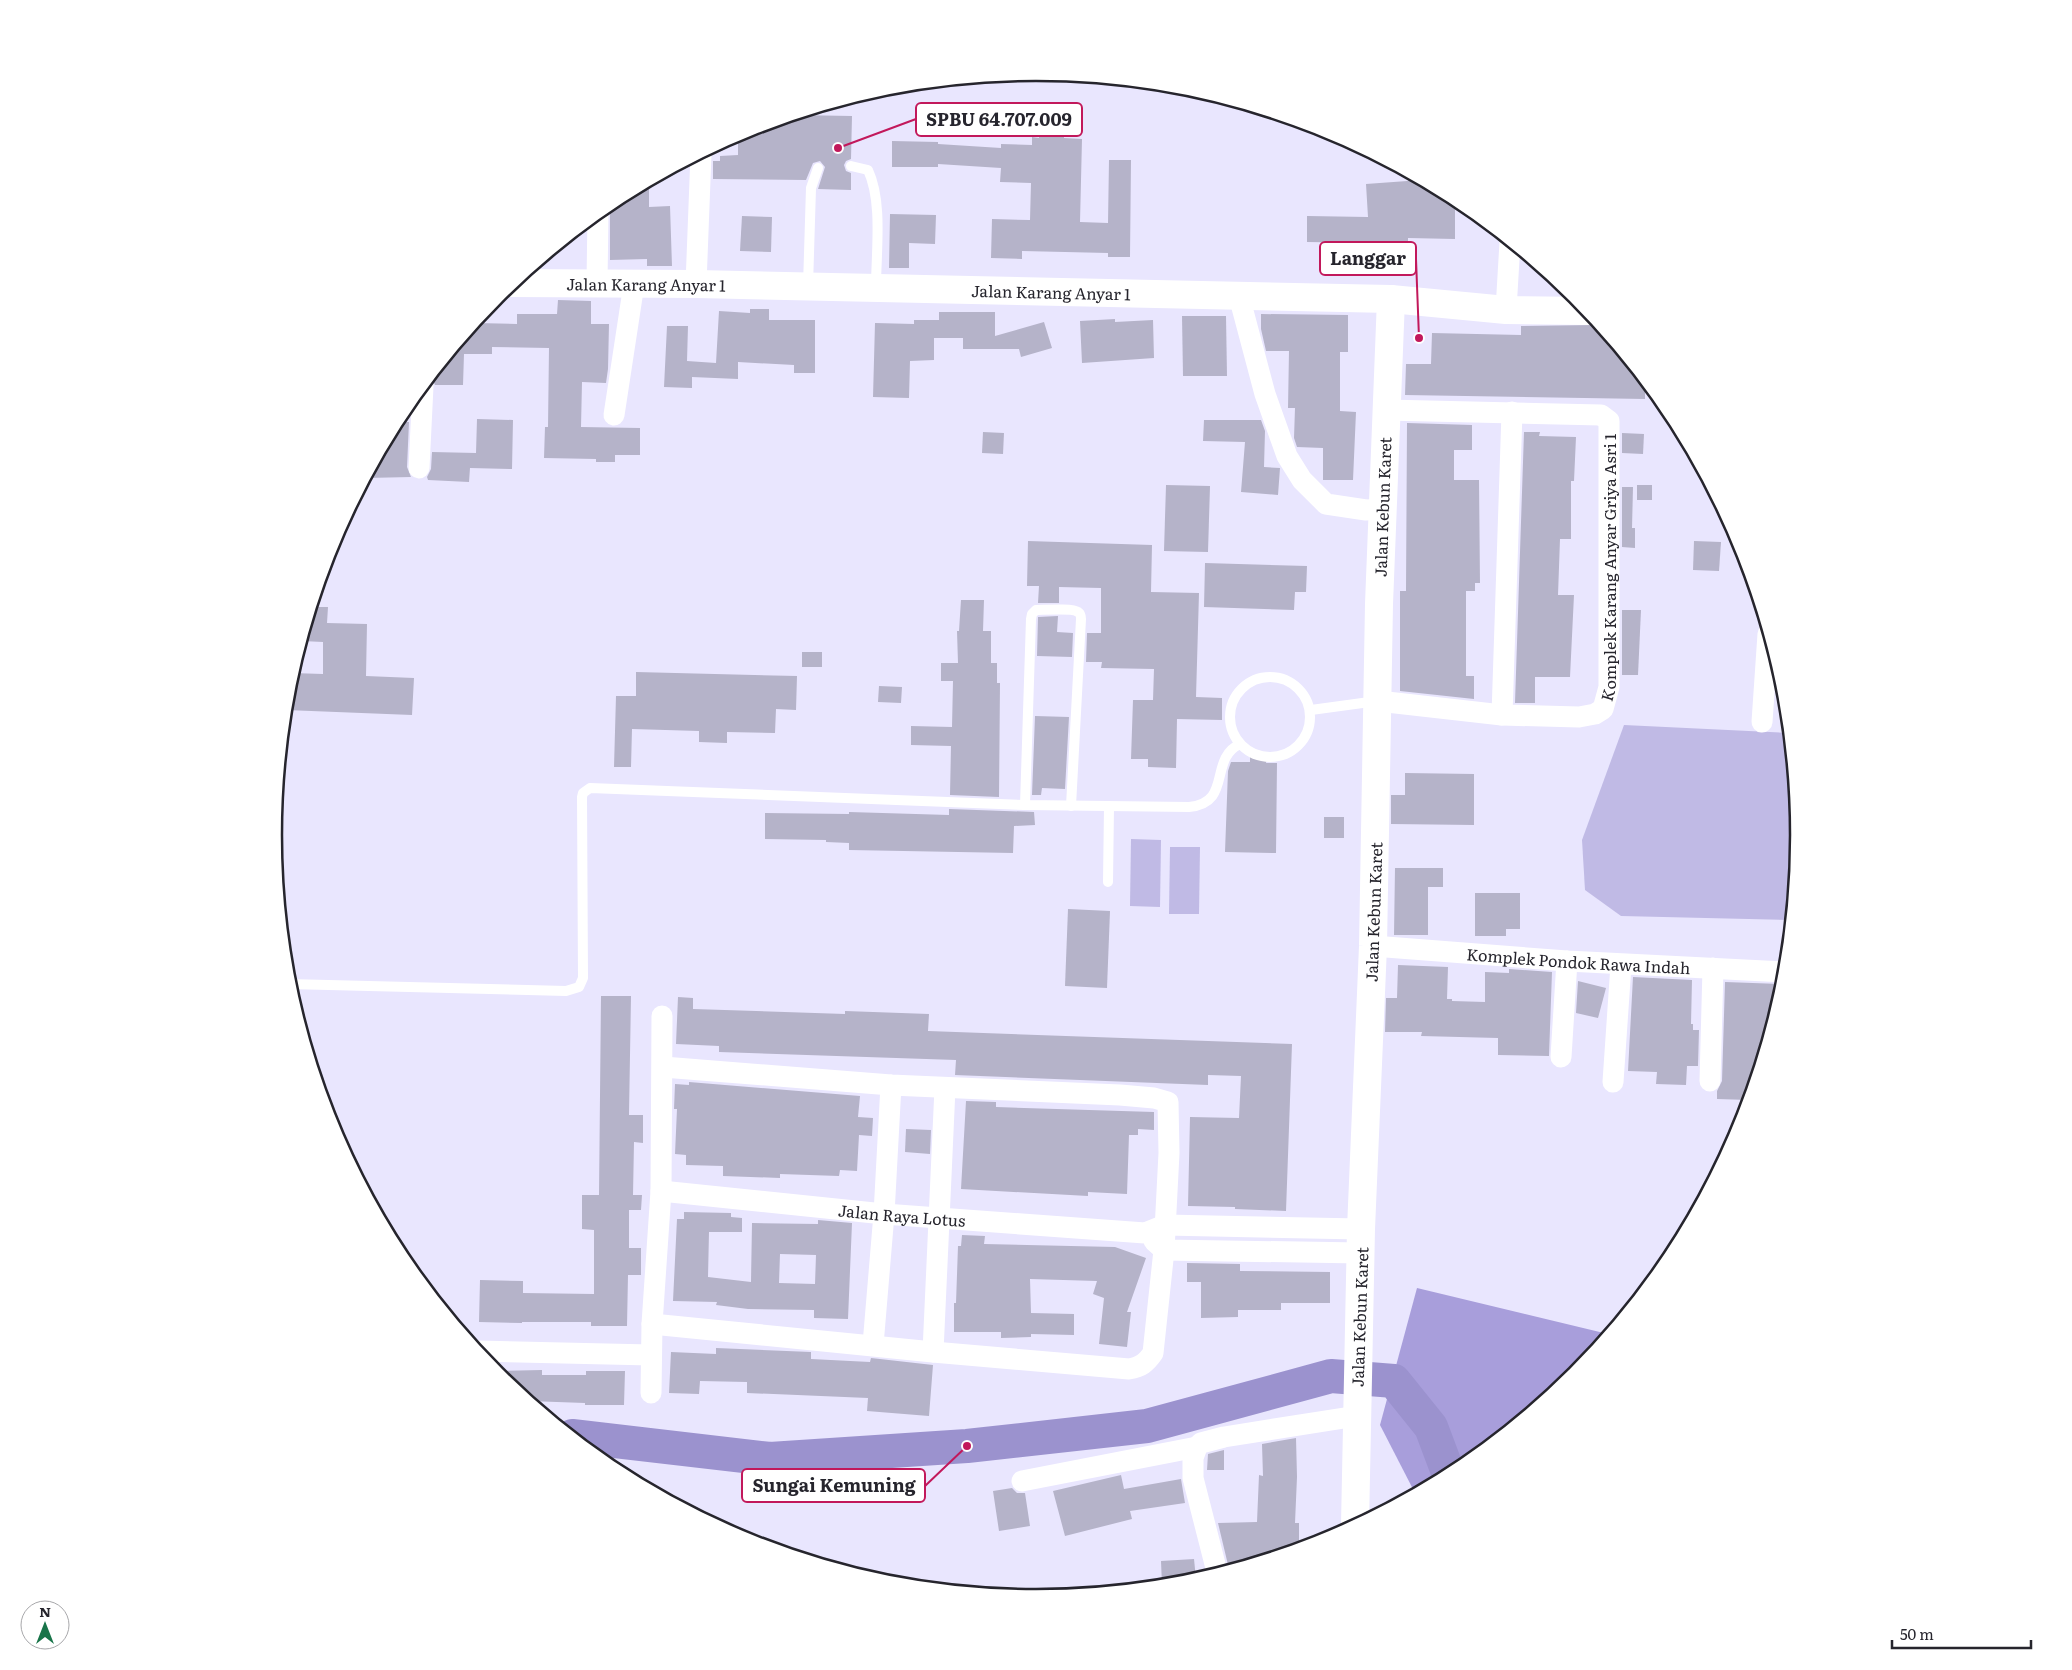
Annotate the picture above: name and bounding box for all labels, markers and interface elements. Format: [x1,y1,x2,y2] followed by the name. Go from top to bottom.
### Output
[916,103,1082,136] callout: SPBU 64.707.009
[926,105,1072,132] text: SPBU 64.707.009
[1320,242,1416,275] callout: Langgar
[1330,244,1406,271] text: Langgar
[566,271,727,297] street label: Jalan Karang Anyar 1
[971,278,1131,305] street label: Jalan Karang Anyar 1
[1594,433,1621,704] street label: Komplek Karang Anyar Griya Asri 1
[1368,436,1396,577] street label: Jalan Kebun Karet
[1359,841,1387,982] street label: Jalan Kebun Karet
[1466,941,1691,979] street label: Komplek Pondok Rawa Indah
[837,1197,966,1232] street label: Jalan Raya Lotus
[1345,1246,1373,1387] street label: Jalan Kebun Karet
[742,1469,925,1502] callout: Sungai Kemuning
[752,1471,917,1498] text: Sungai Kemuning
[20,1600,70,1650] north arrow
[39,1601,51,1621] text: N
[1892,1618,2031,1650] scale bar
[1900,1622,1934,1645] text: 50 m

